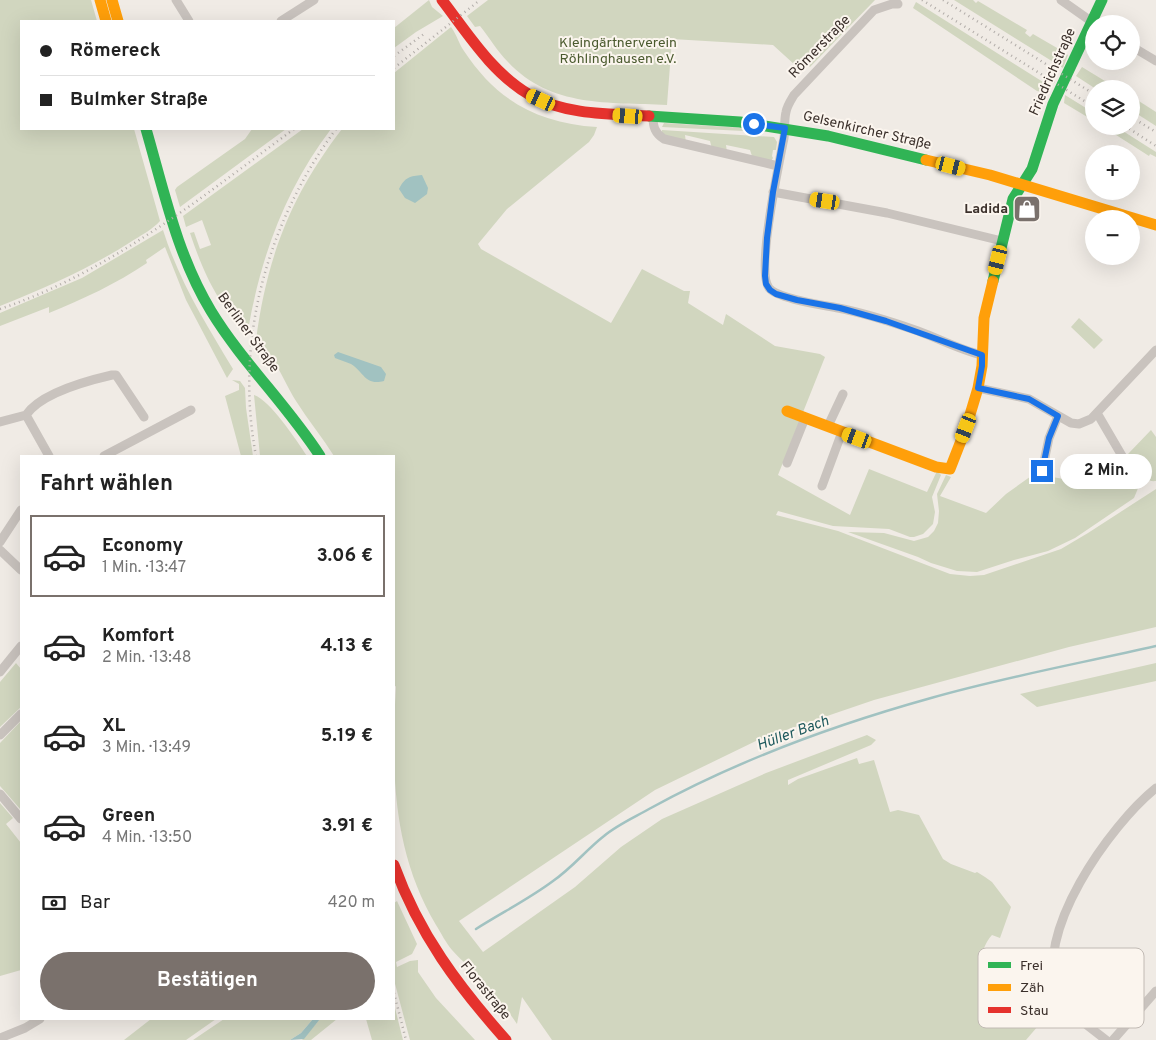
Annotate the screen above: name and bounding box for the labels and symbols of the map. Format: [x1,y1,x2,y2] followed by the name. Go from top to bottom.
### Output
[786,12,854,82] street label: Römerstraße
[1026,26,1080,118] street label: Friedrichstraße
[559,35,677,68] park label: Kleingärtnerverein Röhlinghausen e.V.
[524,87,557,113] car
[612,107,643,125] car
[801,108,933,154] street label: Gelsenkircher Straße
[743,113,765,135] route start
[934,155,967,177] car
[809,191,840,211] car
[1012,194,1042,224] shop icon: Ladida
[964,201,1008,218] place label: Ladida
[987,244,1008,276] car
[213,290,283,376] street label: Berliner Straße
[953,411,978,445] car
[840,426,873,450] car
[1060,454,1152,488] callout: 2 Min.
[1031,460,1053,482] route end
[754,712,832,756] water label: Hüller Bach
[978,948,1144,1028] legend
[456,958,514,1024] street label: Florastraße
[1020,958,1043,975] text: Frei
[1020,980,1044,997] text: Zäh
[1020,1003,1049,1020] text: Stau

